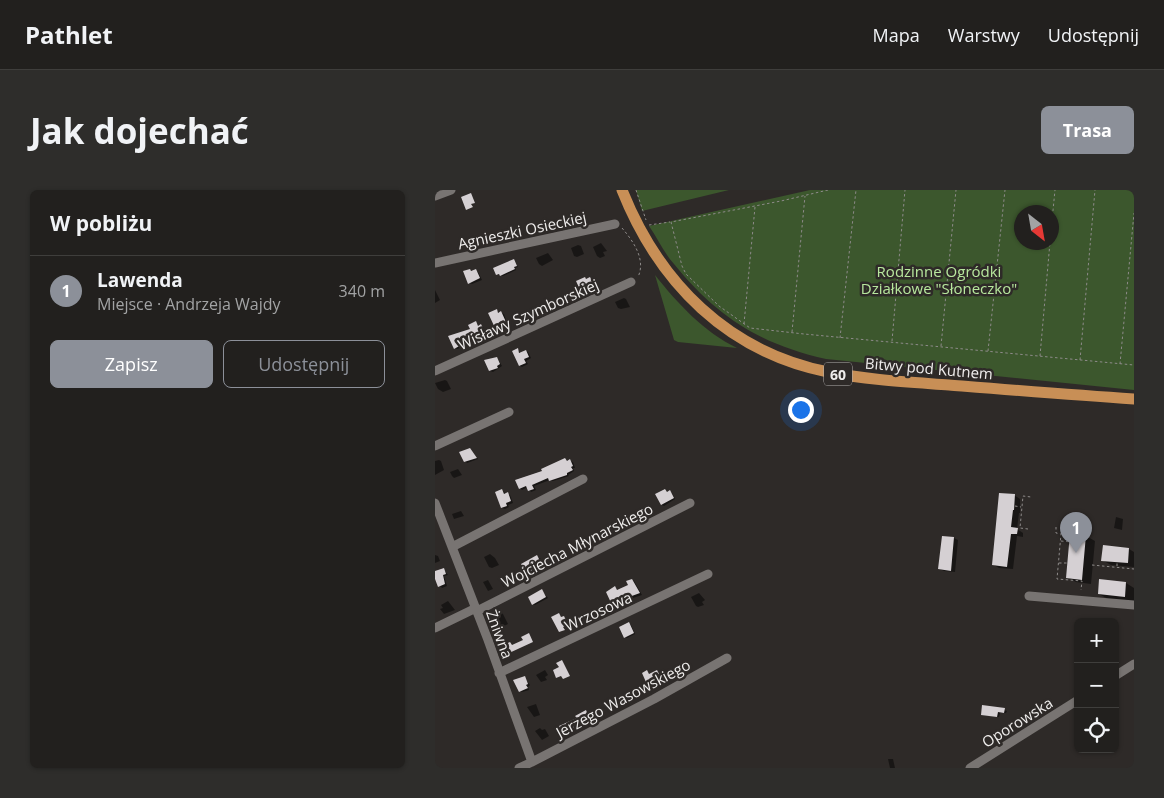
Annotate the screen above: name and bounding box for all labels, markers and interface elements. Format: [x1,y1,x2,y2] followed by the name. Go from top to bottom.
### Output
[25,18,113,51] text: Pathlet
[873,23,920,47] text: Mapa
[948,23,1020,47] text: Warstwy
[1048,23,1139,47] text: Udostępnij
[1041,106,1134,154] button: Trasa
[30,107,249,154] text: Jak dojechać
[1014,205,1059,250] north arrow
[456,207,588,253] street label: Agnieszki Osieckiej
[50,209,152,237] text: W pobliżu
[861,261,1017,298] park label: Rodzinne Ogródki Działkowe "Słoneczko"
[97,267,183,293] text: Lawenda
[455,274,601,354] street label: Wisławy Szymborskiej
[61,280,71,302] text: 1
[339,280,385,302] text: 340 m
[97,293,281,315] text: Miejsce · Andrzeja Wajdy
[50,340,213,388] button: Zapisz
[223,340,385,388] button: Udostępnij
[864,352,994,384] street label: Bitwy pod Kutnem
[824,362,852,385] road number: 60
[788,397,814,423] your location
[498,498,656,592] street label: Wojciecha Młynarskiego
[1060,512,1092,553] pin: 1
[561,587,635,635] street label: Wrzosowa
[482,607,518,661] street label: Żniwna
[1074,618,1119,753] map controls
[1074,618,1119,663] button: +
[551,654,694,743] street label: Jerzego Wasowskiego
[1074,663,1119,708] button: −
[978,692,1056,752] street label: Oporowska
[1074,708,1119,753] button: locate

